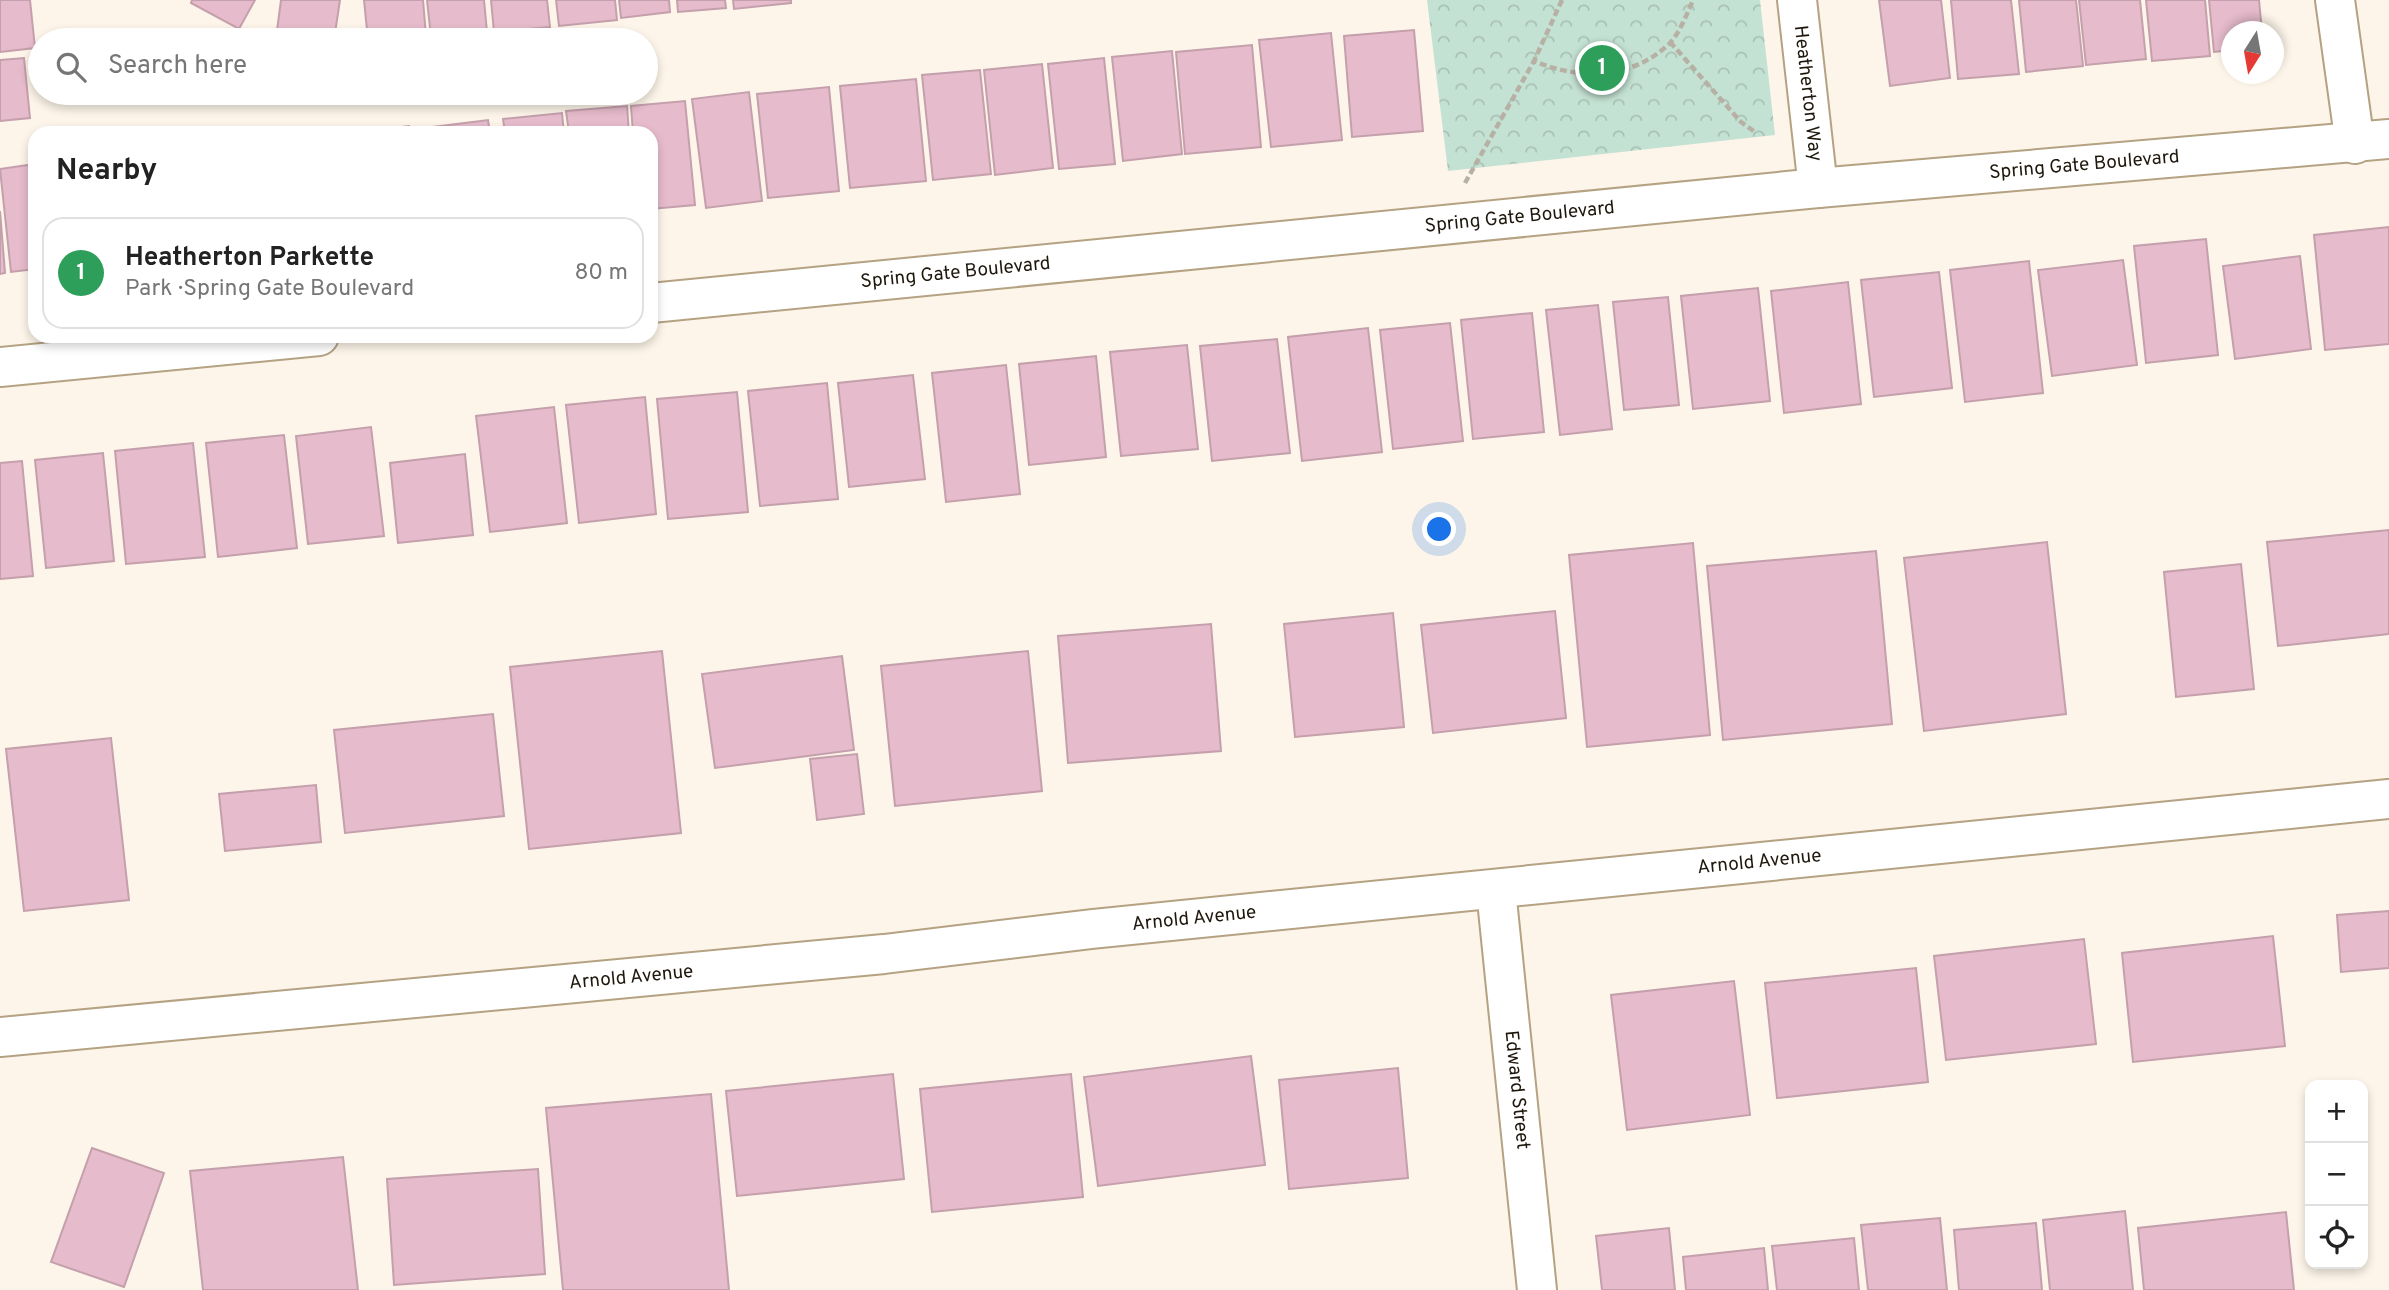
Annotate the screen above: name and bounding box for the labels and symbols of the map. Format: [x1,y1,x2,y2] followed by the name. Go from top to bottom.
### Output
[2221,21,2284,84] north arrow
[1788,24,1827,163] street label: Heatherton Way
[1579,42,1625,94] pin: 1
[1988,145,2180,185] street label: Spring Gate Boulevard
[1424,196,1616,239] street label: Spring Gate Boulevard
[859,252,1052,294] street label: Spring Gate Boulevard
[1422,512,1456,546] your location
[1696,844,1823,880] street label: Arnold Avenue
[1131,901,1257,937] street label: Arnold Avenue
[568,960,694,996] street label: Arnold Avenue
[1498,1029,1535,1151] street label: Edward Street

